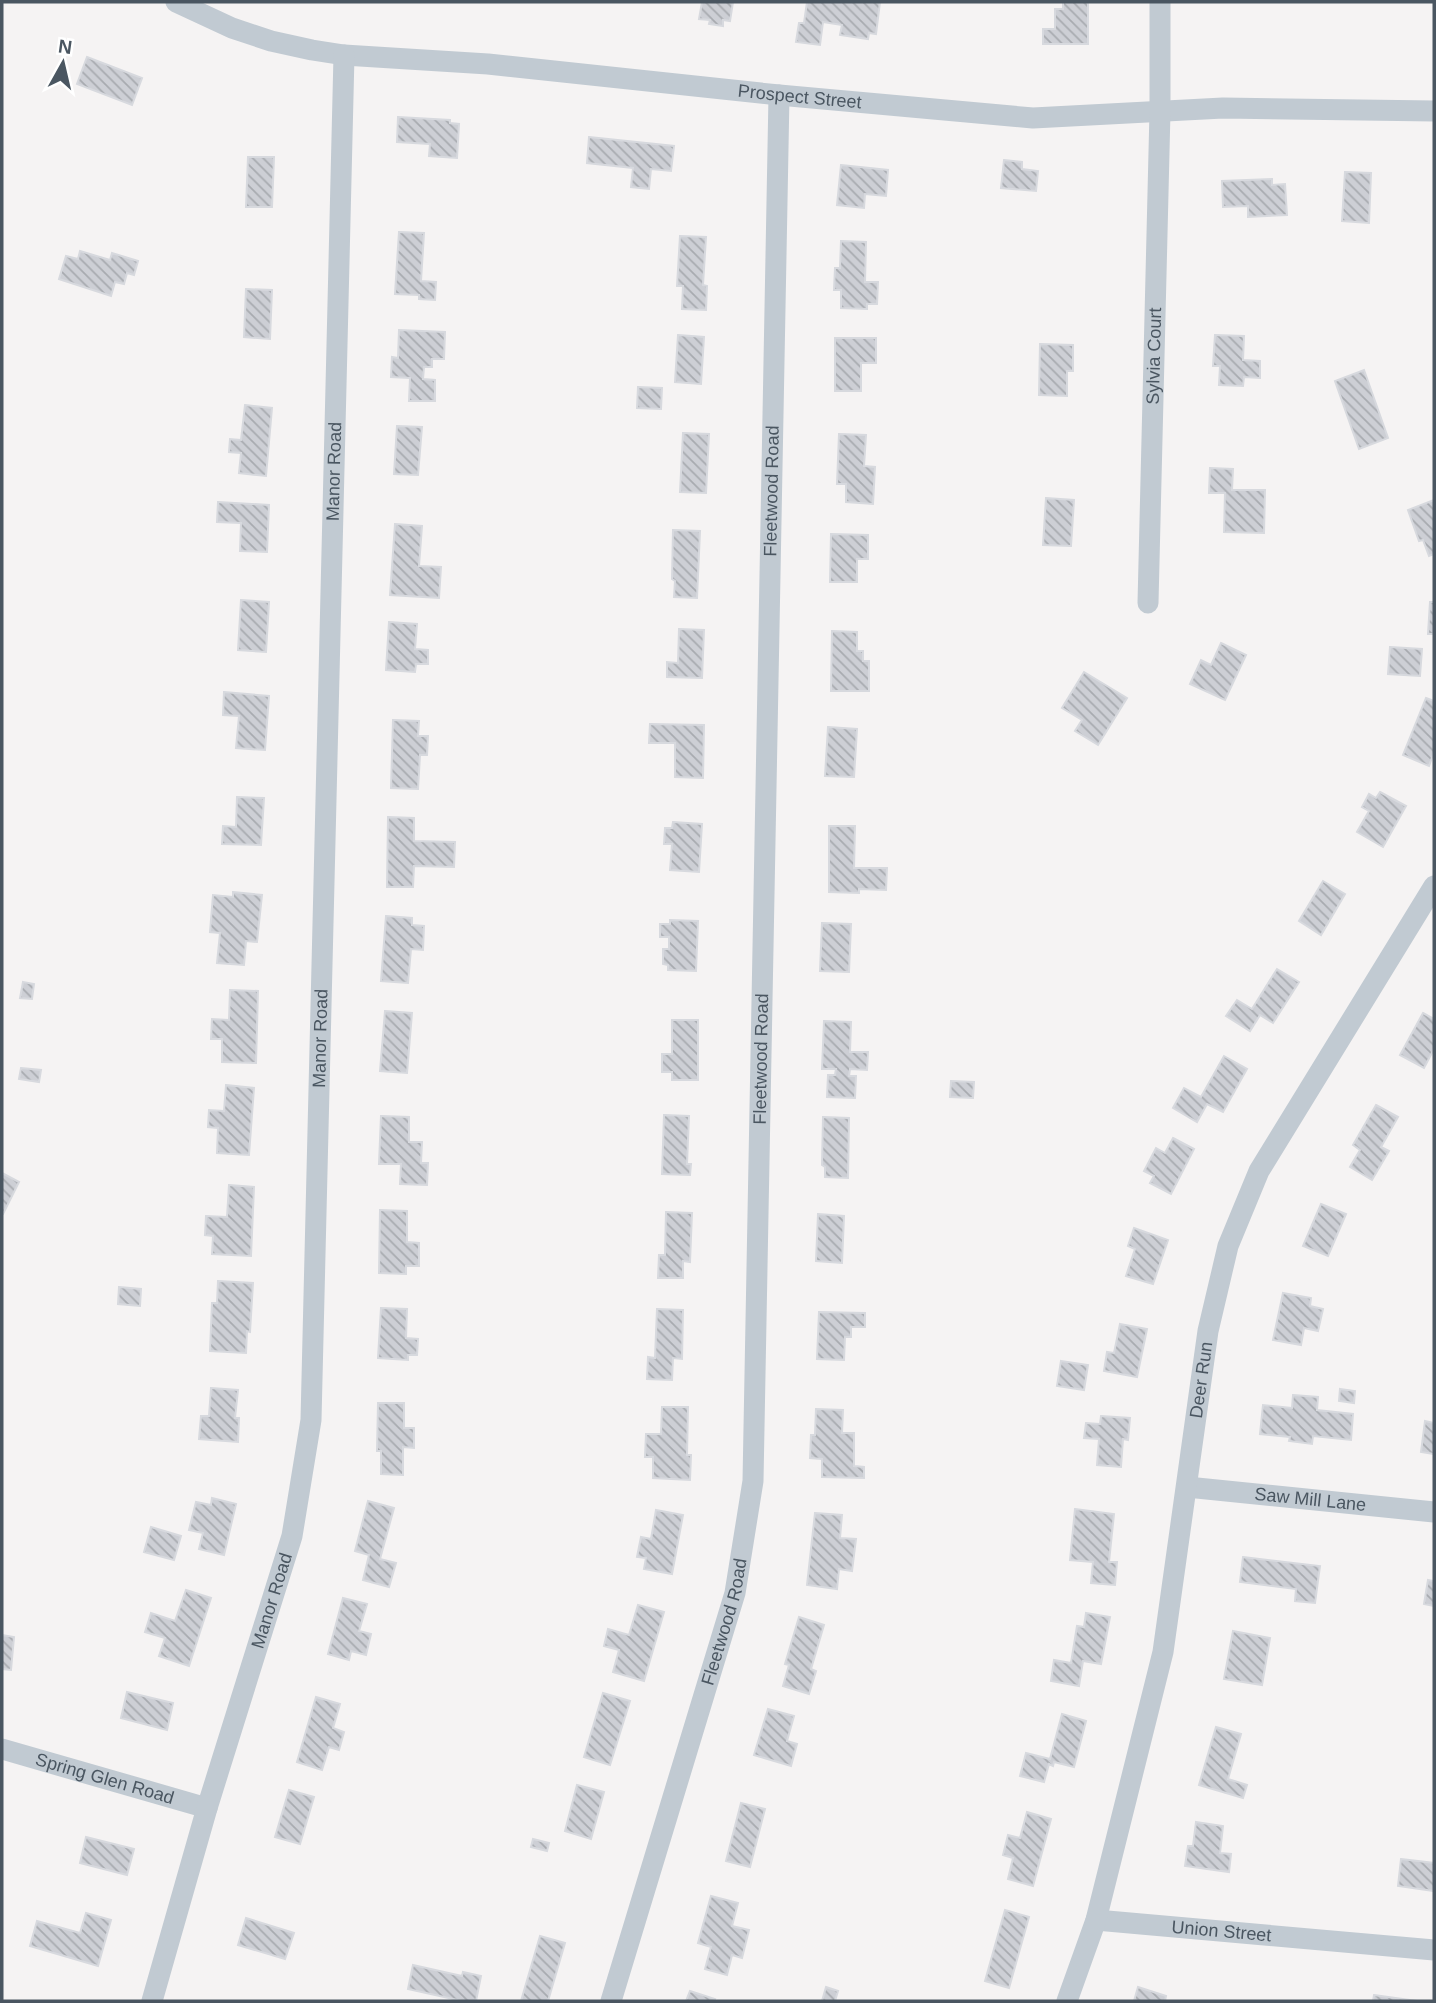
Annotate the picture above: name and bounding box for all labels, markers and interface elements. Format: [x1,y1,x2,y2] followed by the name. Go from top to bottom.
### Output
[28,28,98,98] north arrow
[57,35,74,58] text: N
[737,81,863,112] street label: Prospect Street
[1143,307,1165,405] street label: Sylvia Court
[323,422,345,521] street label: Manor Road
[760,425,783,557] street label: Fleetwood Road
[309,989,331,1088] street label: Manor Road
[750,993,772,1125] street label: Fleetwood Road
[1186,1340,1216,1419] street label: Deer Run
[1254,1484,1367,1515] street label: Saw Mill Lane
[247,1550,296,1651] street label: Manor Road
[698,1557,750,1688] street label: Fleetwood Road
[33,1749,176,1808] street label: Spring Glen Road
[1171,1917,1272,1946] street label: Union Street

